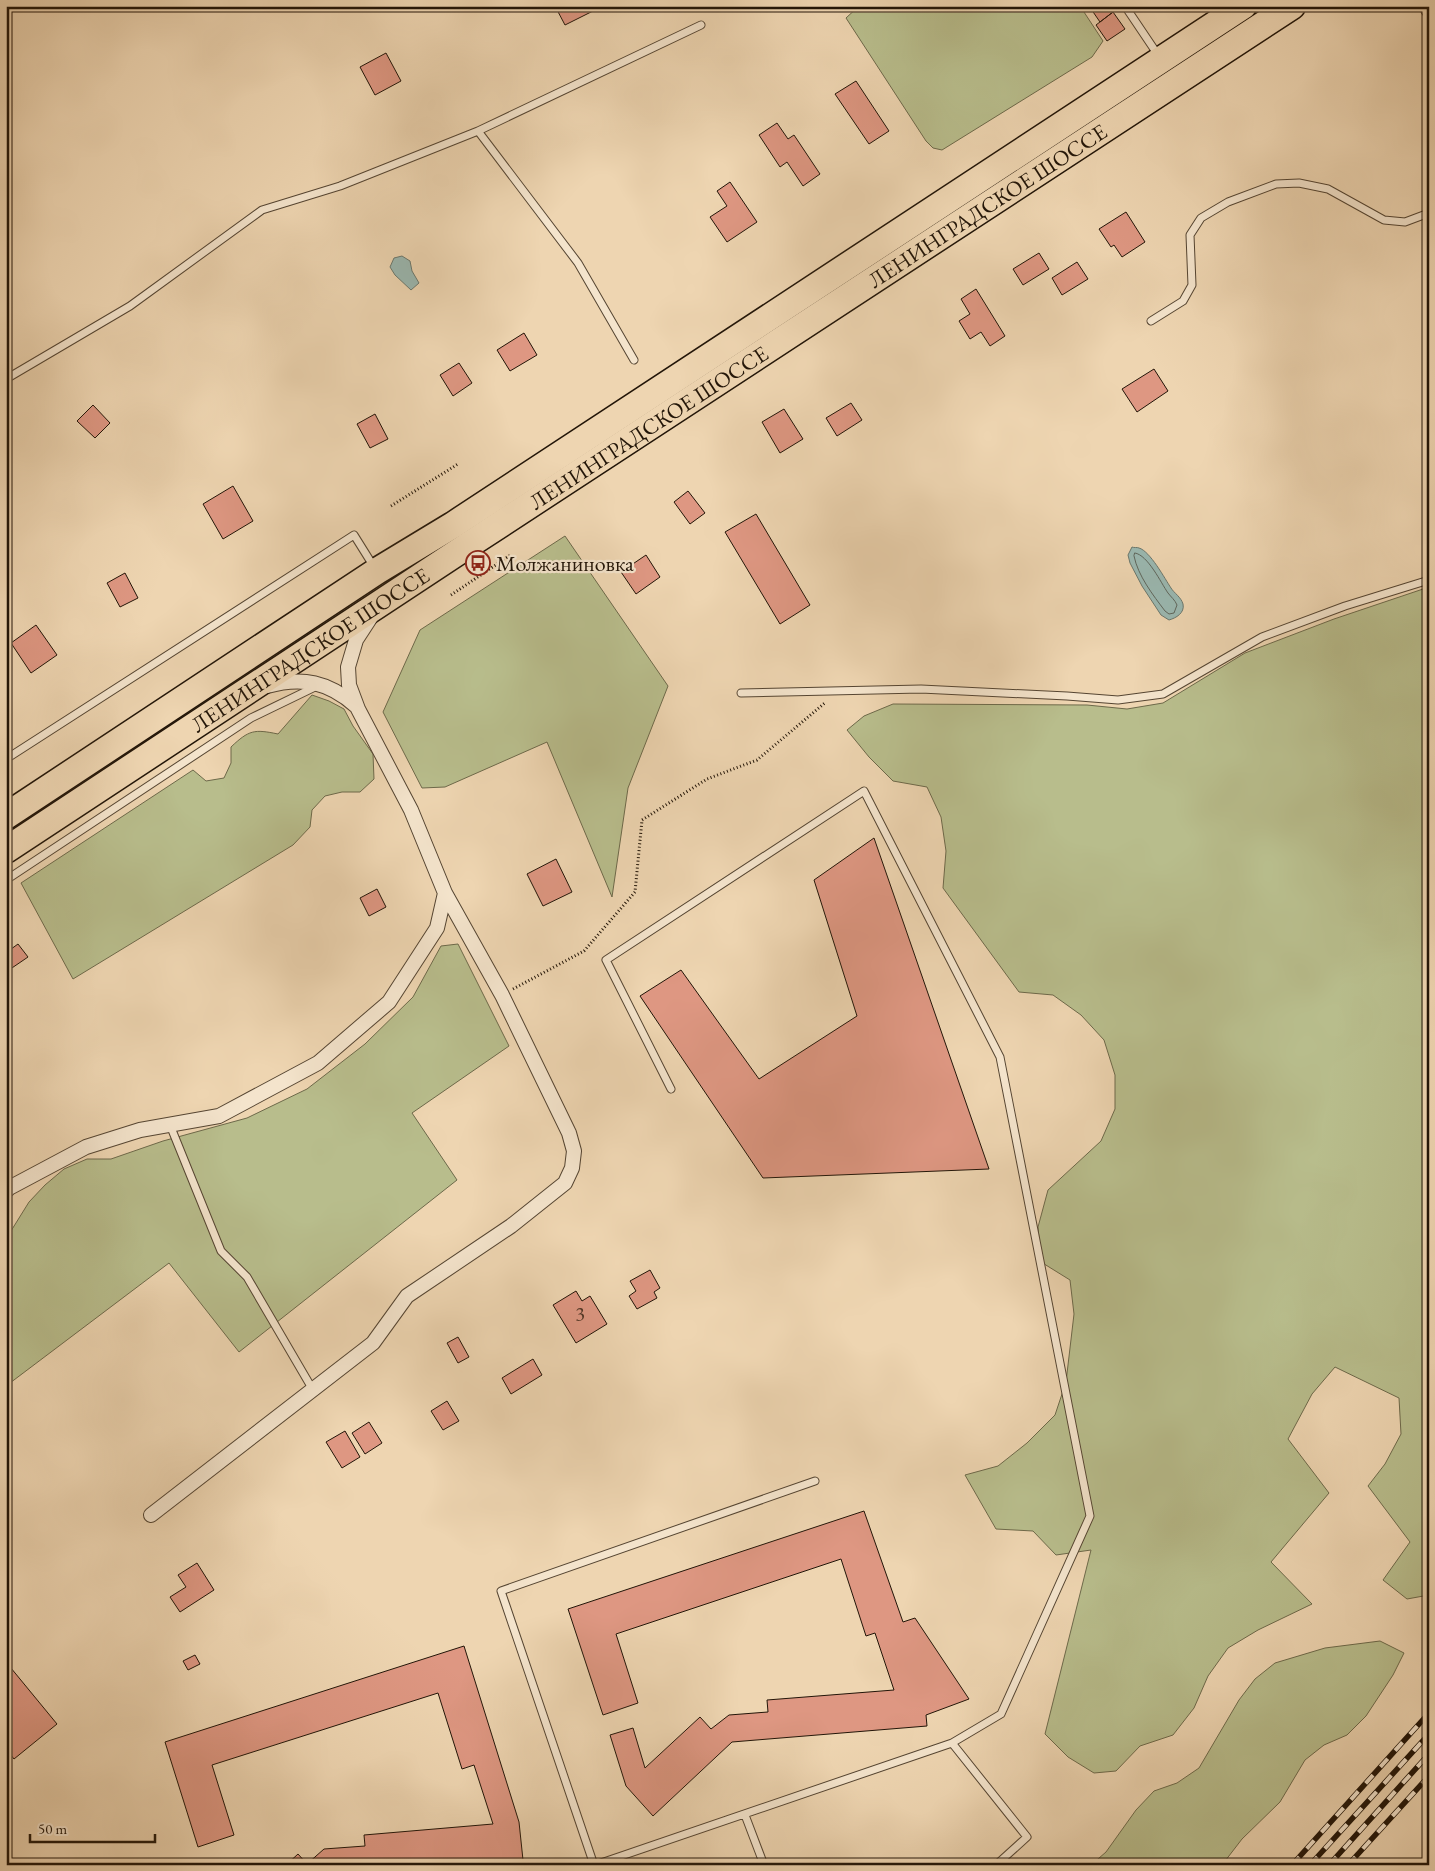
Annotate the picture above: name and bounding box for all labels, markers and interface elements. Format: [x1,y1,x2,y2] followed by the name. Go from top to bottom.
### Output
[862,117,1112,294] street label: ЛЕНИНГРАДСКОЕ ШОССЕ
[523,339,773,516] street label: ЛЕНИНГРАДСКОЕ ШОССЕ
[496,549,634,578] place label: Молжаниновка
[465,550,491,576] bus stop icon: Молжаниновка
[185,561,435,739] street label: ЛЕНИНГРАДСКОЕ ШОССЕ
[575,1301,585,1327] house number: 3
[30,1811,155,1843] scale bar
[38,1819,67,1838] text: 50 m

